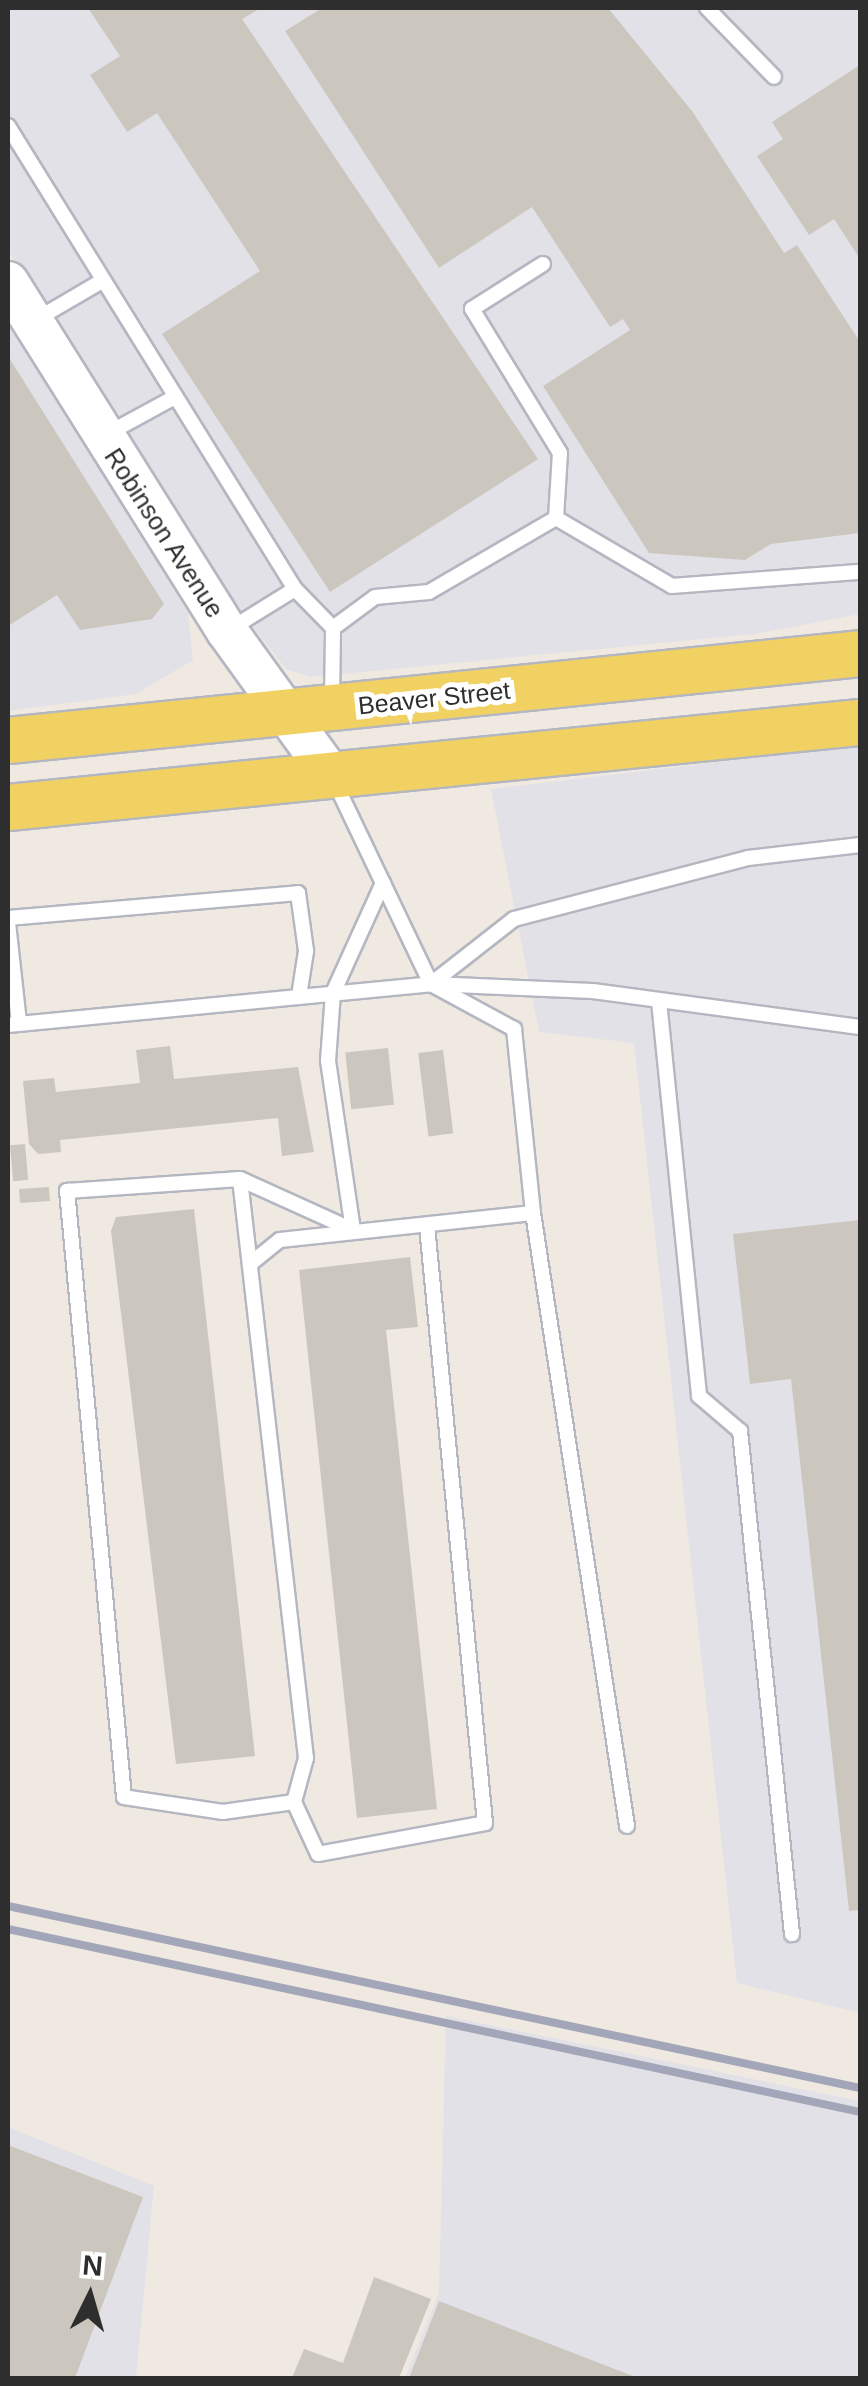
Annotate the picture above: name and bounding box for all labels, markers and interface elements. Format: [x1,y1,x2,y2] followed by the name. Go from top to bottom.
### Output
[98,442,230,624] street label: Robinson Avenue
[356,675,512,721] street label: Beaver Street
[40,2246,140,2346] north arrow
[81,2249,104,2282] text: N

